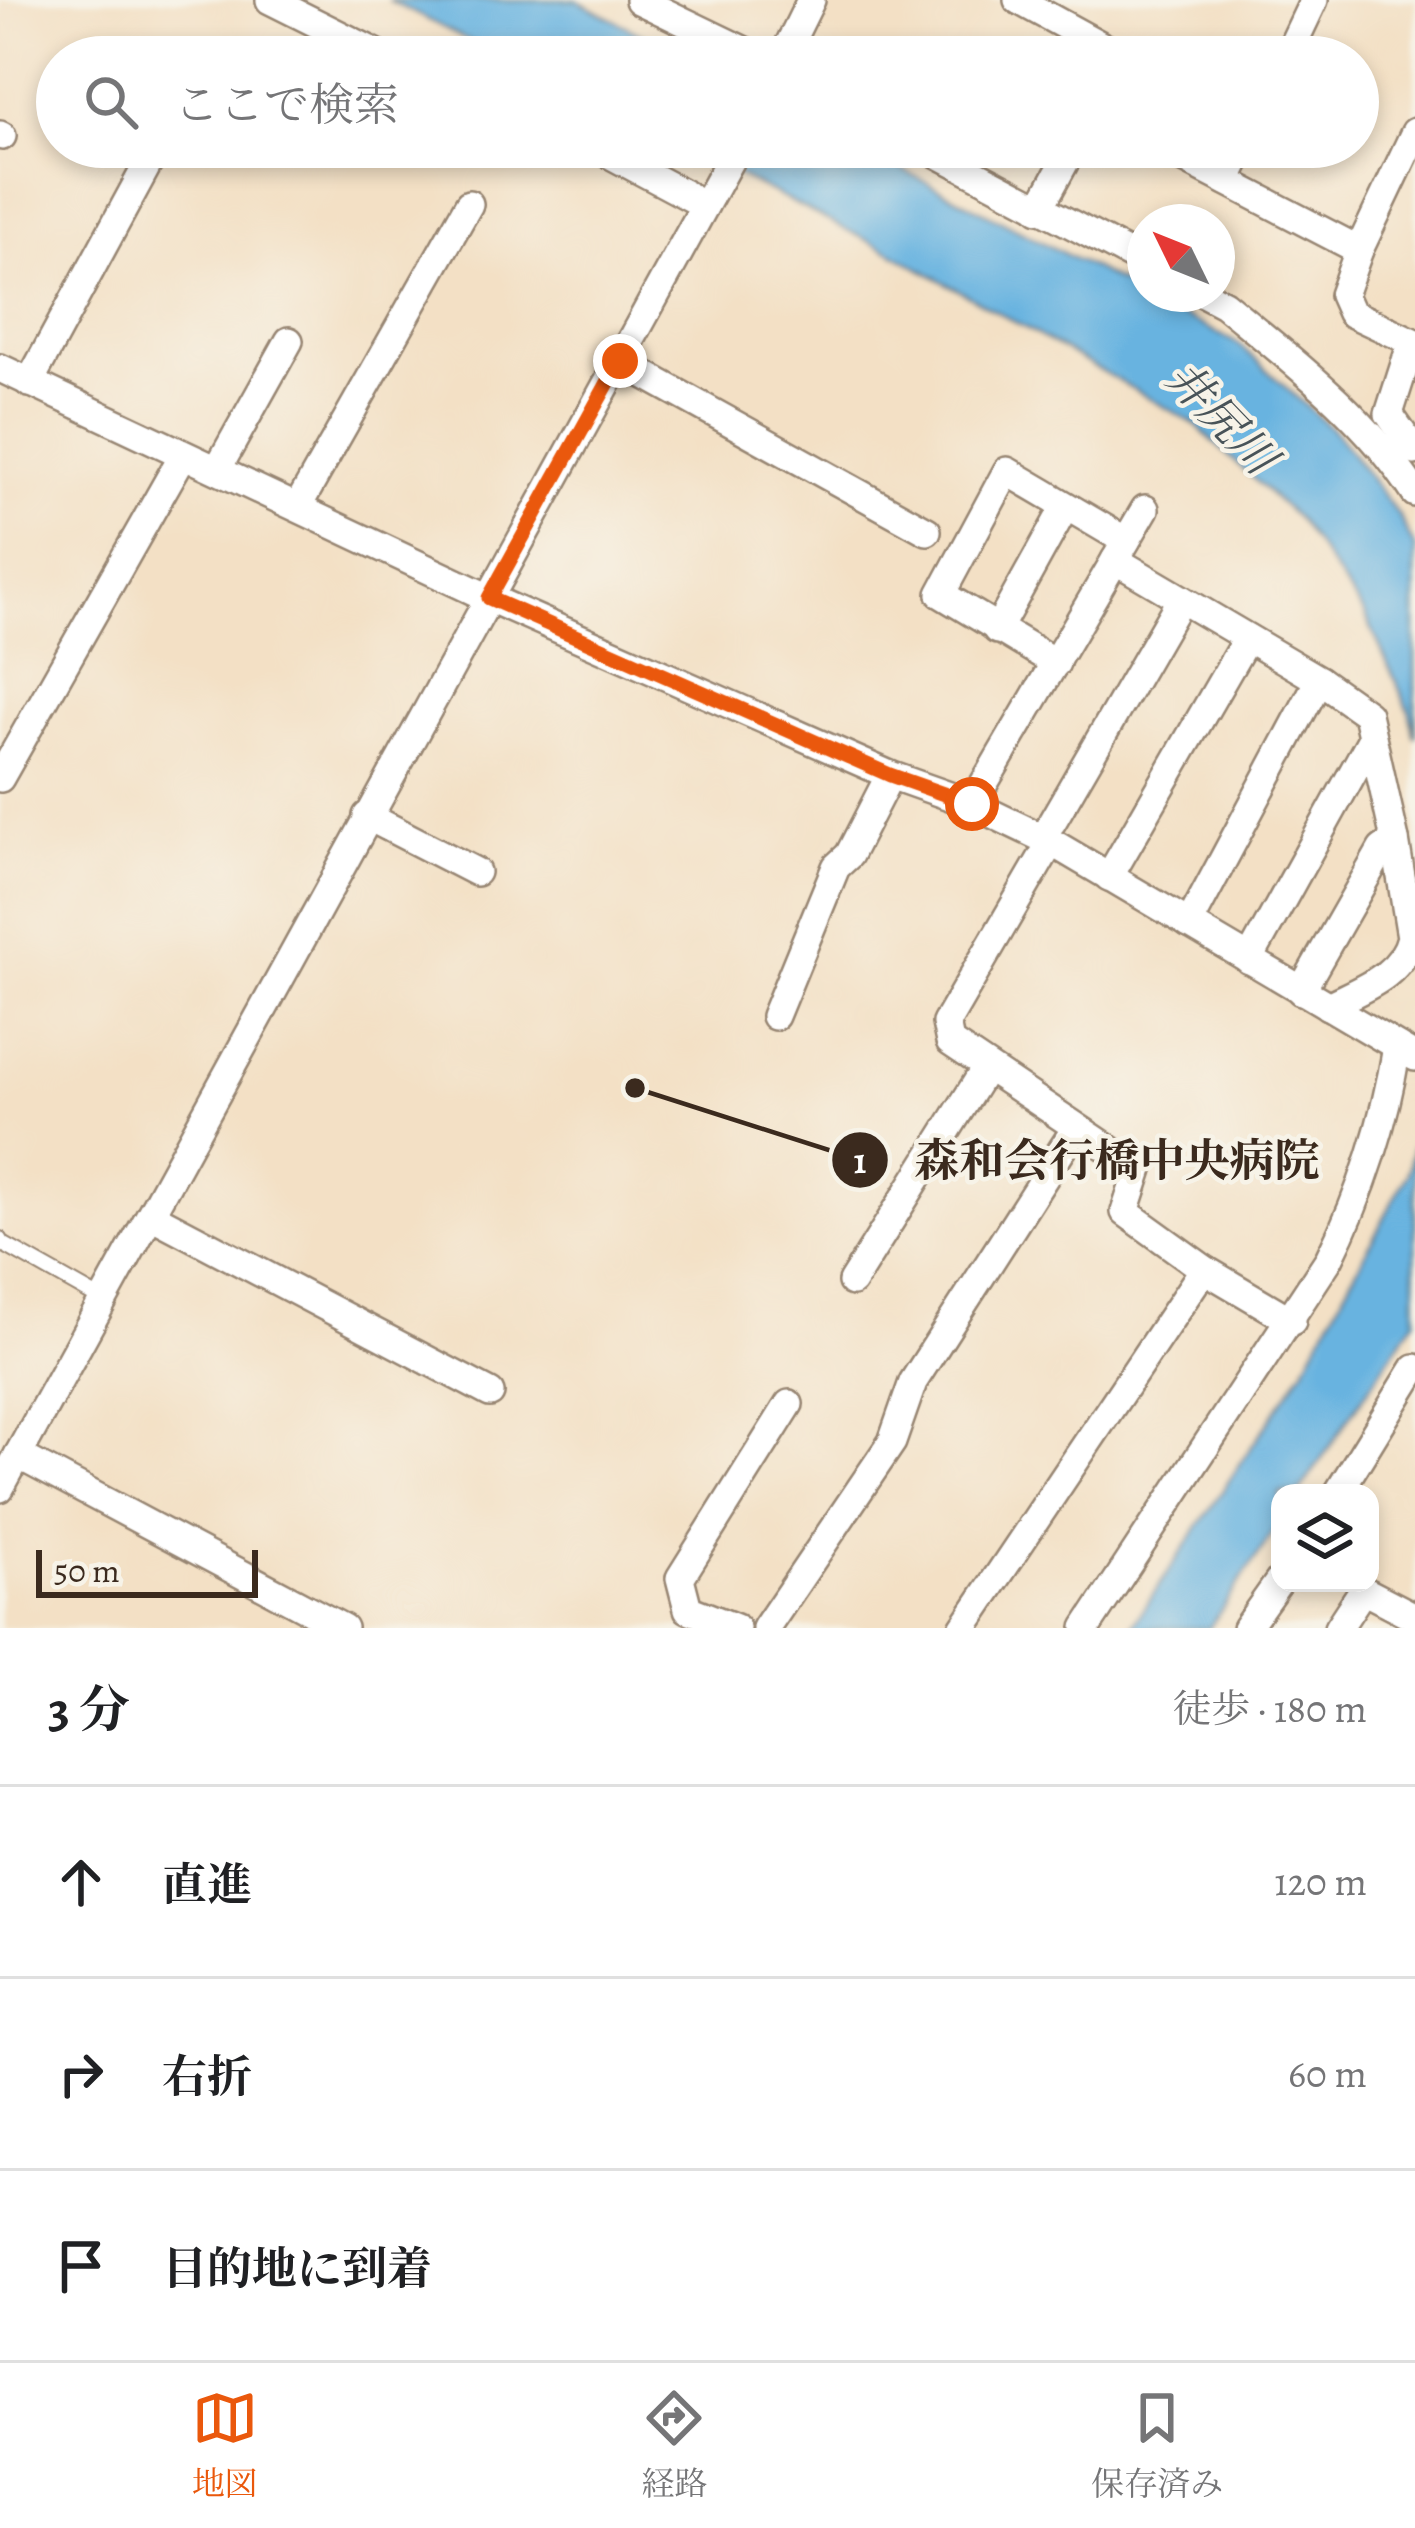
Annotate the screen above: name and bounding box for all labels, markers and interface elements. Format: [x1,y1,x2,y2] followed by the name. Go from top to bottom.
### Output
[36,36,1379,168] search box
[78,69,144,135] icon: search
[174,74,399,136] text: ここで検索
[1127,204,1235,312] north arrow
[593,334,647,388] route end
[1152,348,1294,492] water label: 井尻川
[945,777,999,831] route start
[830,1120,1343,1201] callout: 森和会行橋中央病院
[914,1130,1320,1192] text: 森和会行橋中央病院
[854,1136,867,1185] text: 1
[1271,1484,1379,1592] map controls
[1271,1484,1379,1592] button: layers
[36,1544,258,1597] scale bar
[54,1548,120,1593] text: 50 m
[48,1675,130,1745] text: 3 分
[1173,1682,1367,1735] text: 徒歩 · 180 m
[48,1849,114,1915] icon: ahead
[162,1854,252,1916] text: 直進
[1274,1855,1367,1908] text: 120 m
[48,2041,114,2107] icon: right
[162,2046,252,2108] text: 右折
[1288,2047,1367,2100] text: 60 m
[48,2233,114,2299] icon: arrive
[162,2238,432,2300] text: 目的地に到着
[192,2385,258,2506] tab: 地図
[641,2385,707,2506] tab: 経路
[1091,2385,1223,2506] tab: 保存済み

